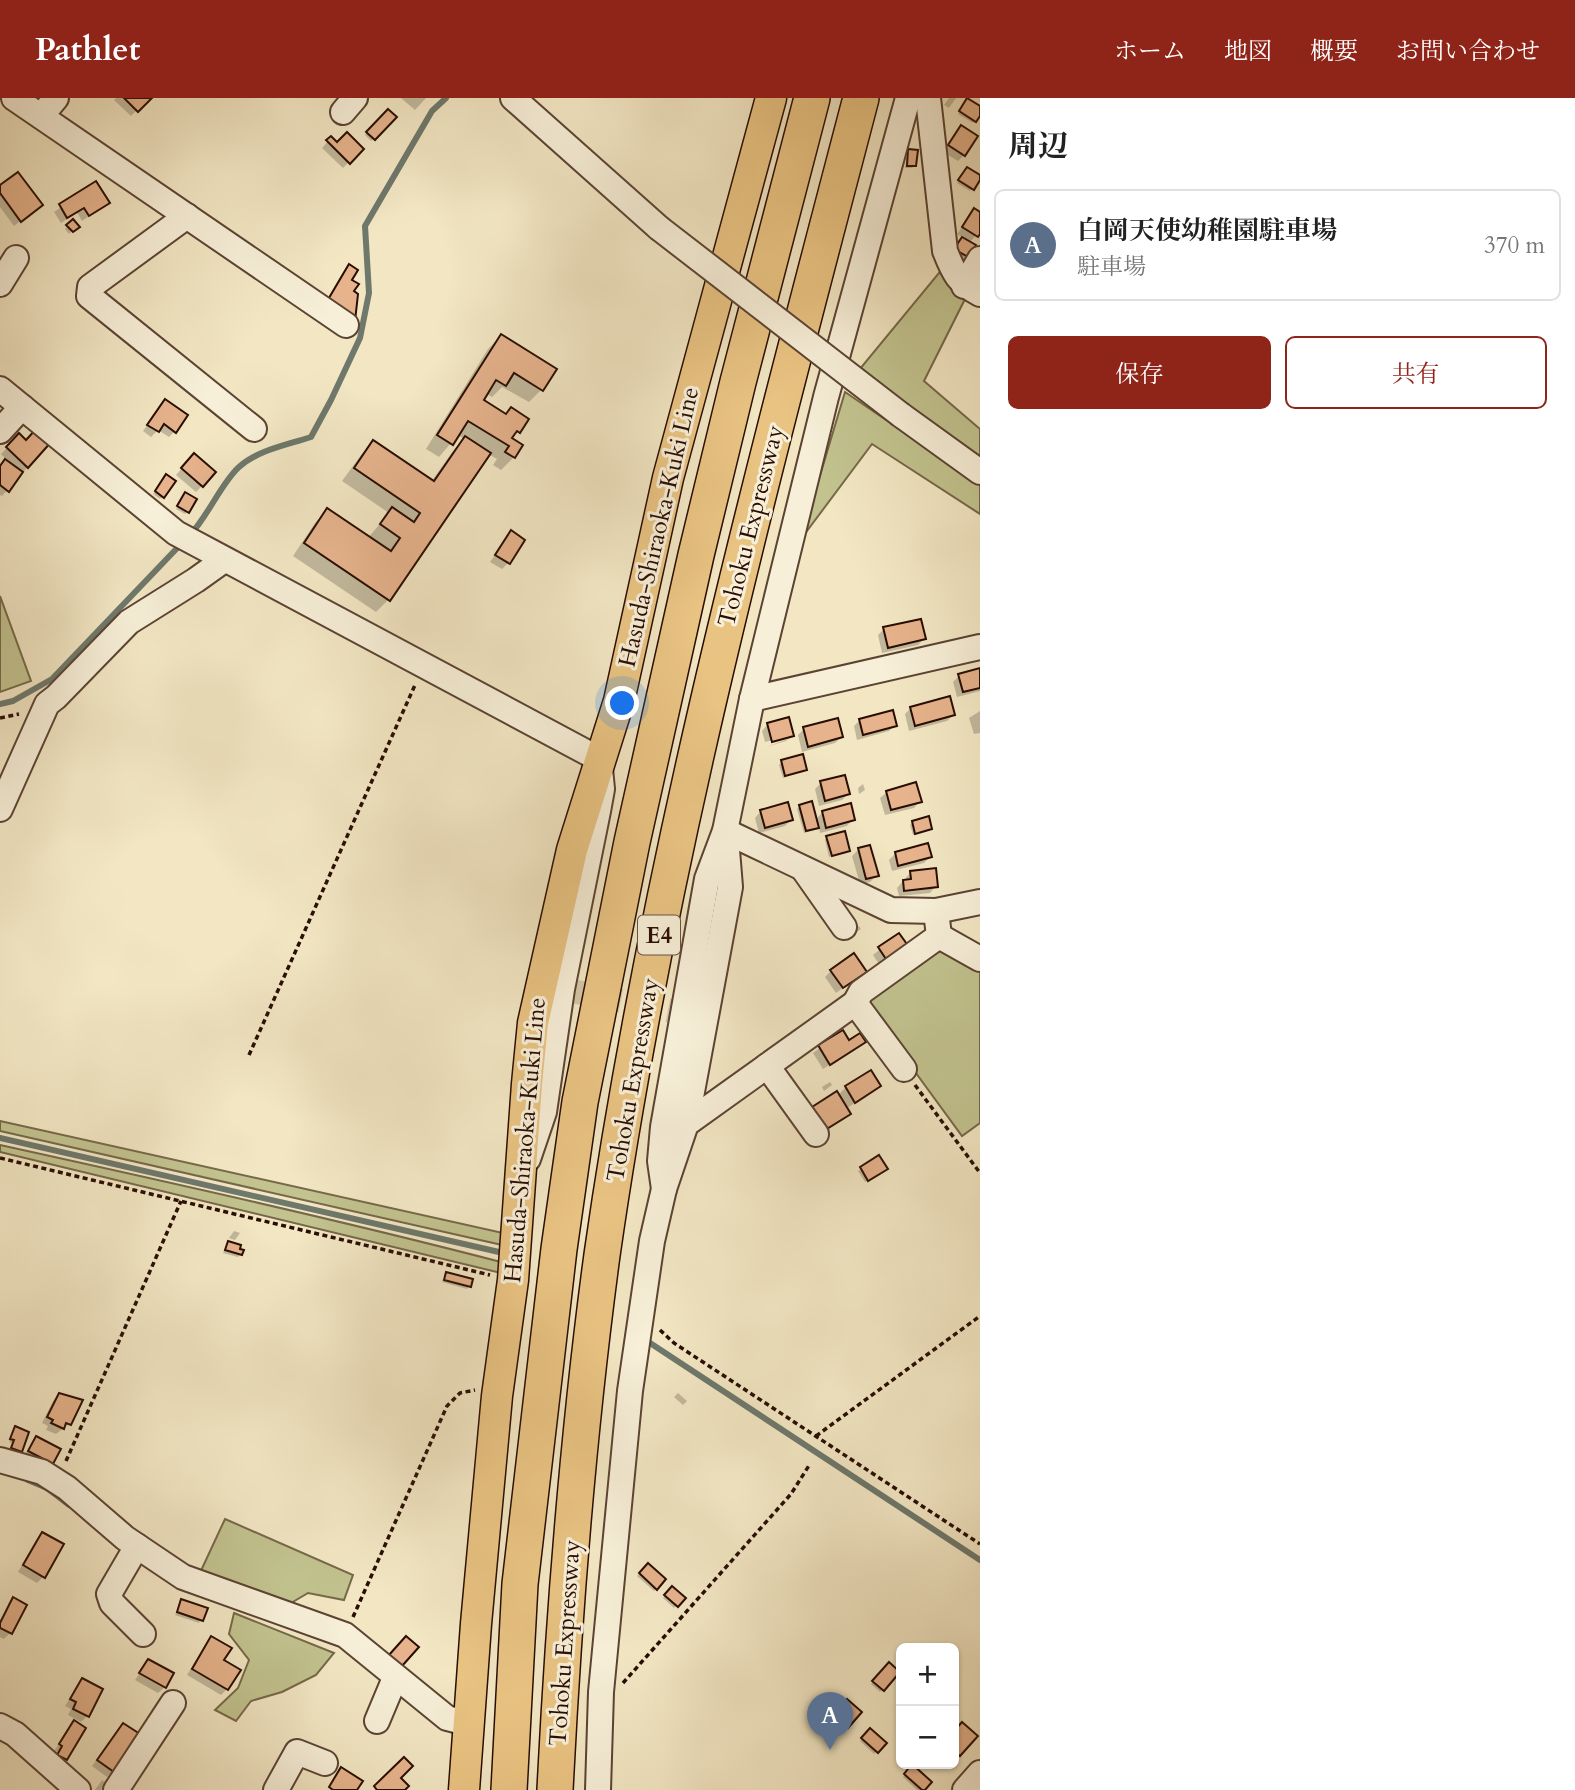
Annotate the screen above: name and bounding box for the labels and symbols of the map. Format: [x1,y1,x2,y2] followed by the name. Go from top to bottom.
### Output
[611,384,707,670] street label: Hasuda-Shiraoka-Kuki Line
[710,421,792,630] street label: Tohoku Expressway
[605,686,639,720] your location
[638,916,680,954] road number: E4
[599,975,667,1185] street label: Tohoku Expressway
[496,996,554,1284] street label: Hasuda-Shiraoka-Kuki Line
[541,1538,589,1747] street label: Tohoku Expressway
[807,1692,853,1750] pin: A

